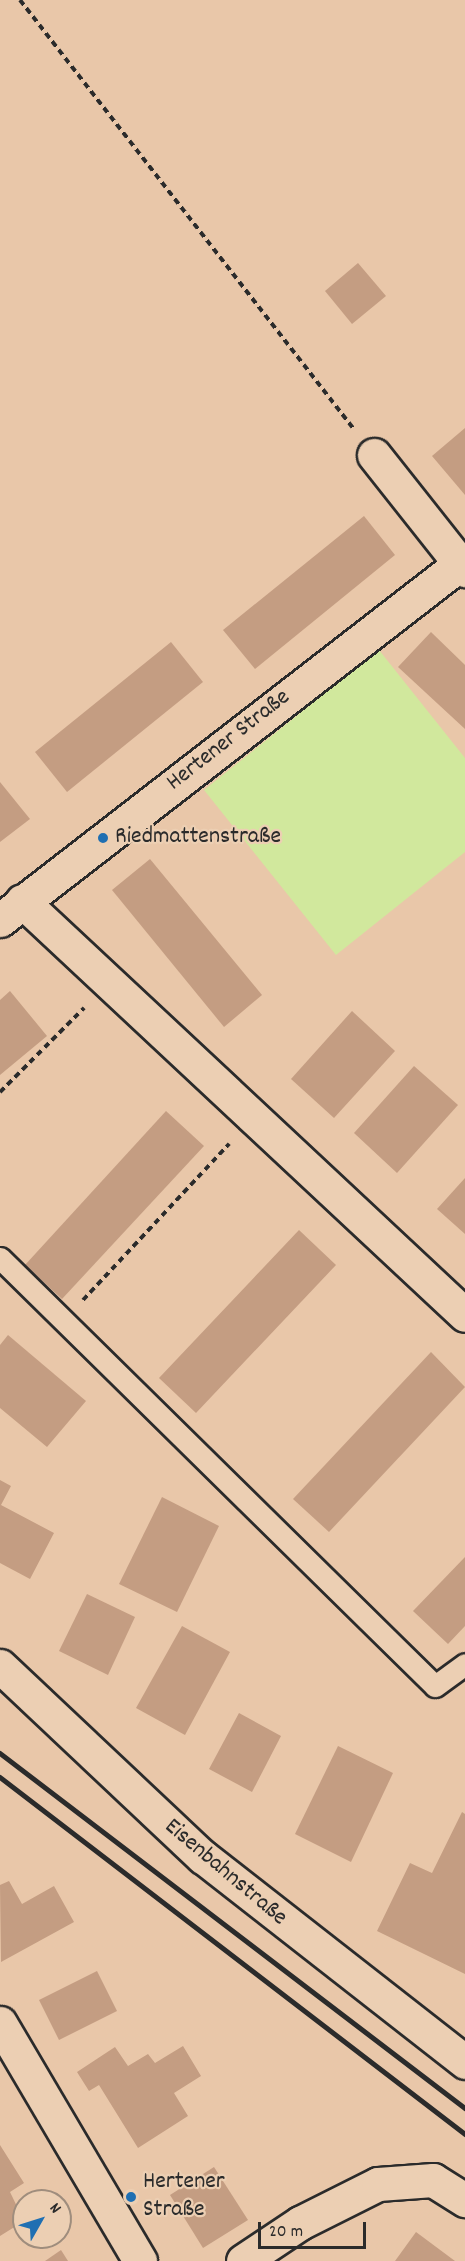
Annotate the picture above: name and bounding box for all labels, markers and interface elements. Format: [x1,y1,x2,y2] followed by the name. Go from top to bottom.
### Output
[162,684,296,798] street label: Hertener Straße
[115,824,281,852] place label: Riedmattenstraße
[96,831,110,845] marker: Riedmattenstraße
[158,1813,292,1933] street label: Eisenbahnstraße
[143,2169,225,2225] place label: Hertener Straße
[12,2189,72,2249] north arrow
[124,2190,138,2204] marker: Hertener Straße
[43,2198,66,2219] text: N
[261,2210,369,2248] scale bar
[269,2220,303,2245] text: 20 m

